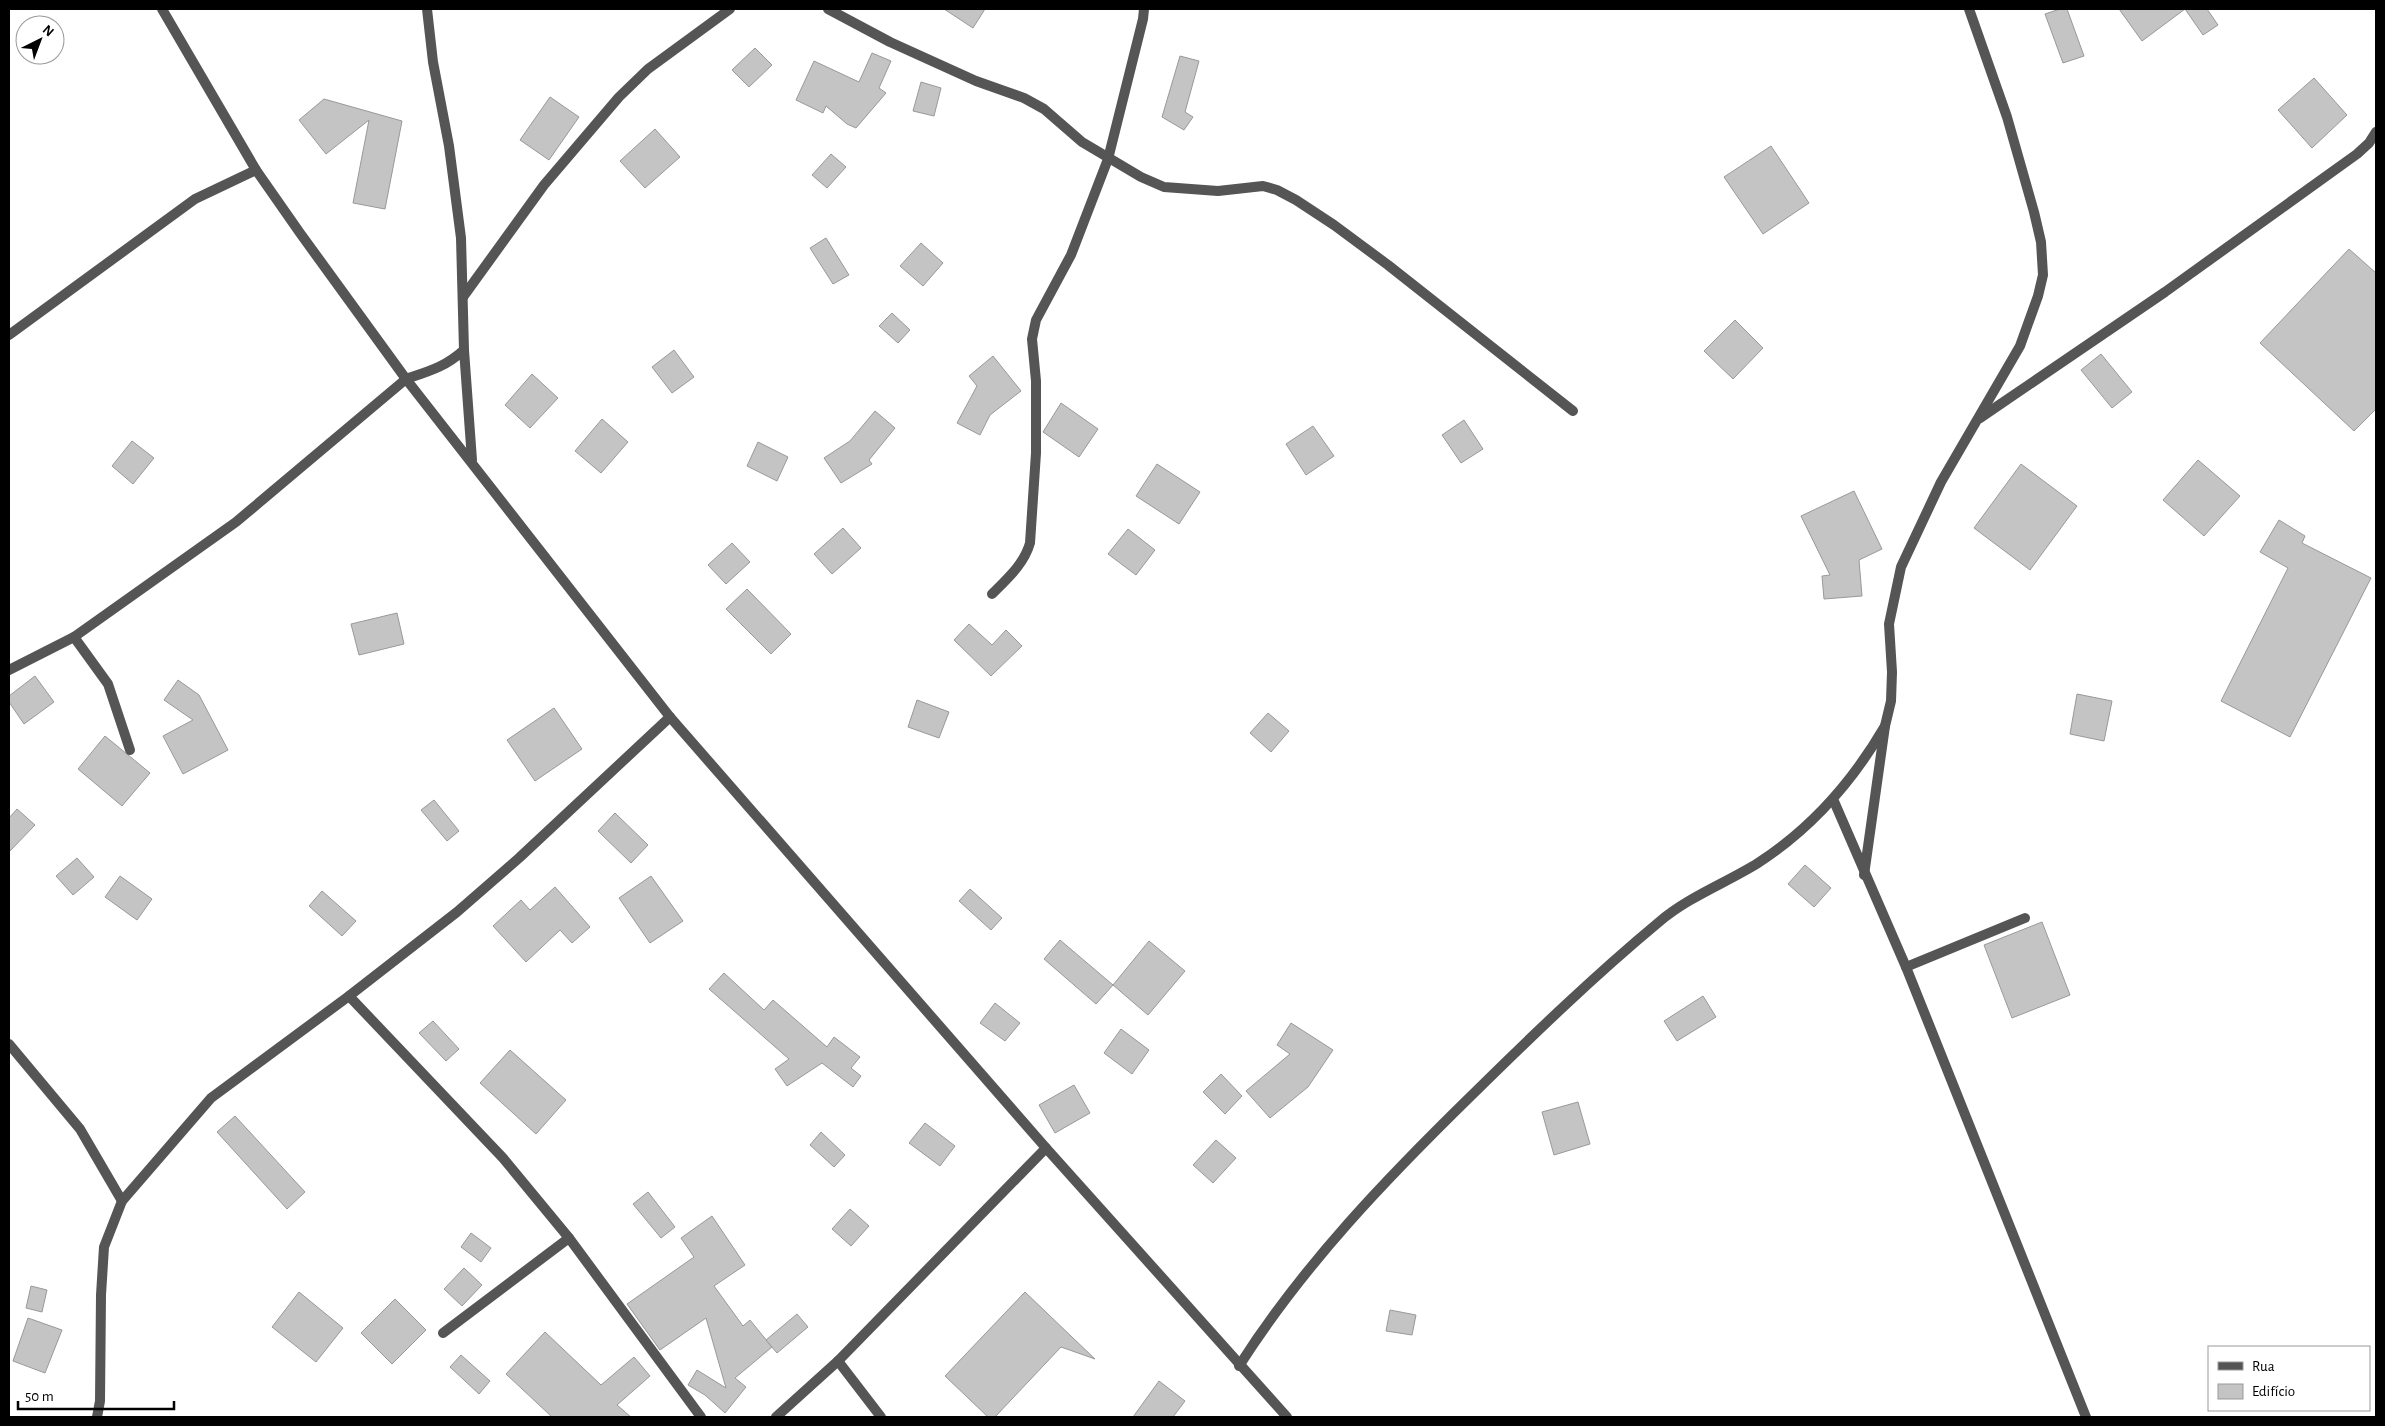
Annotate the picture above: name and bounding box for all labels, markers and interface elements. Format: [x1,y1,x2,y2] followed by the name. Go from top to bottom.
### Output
[15,15,65,65] north arrow
[40,23,56,40] text: N
[2208,1346,2370,1411] legend
[2252,1359,2275,1374] text: Rua
[18,1378,174,1410] scale bar
[2252,1384,2295,1399] text: Edifício
[25,1389,54,1404] text: 50 m

